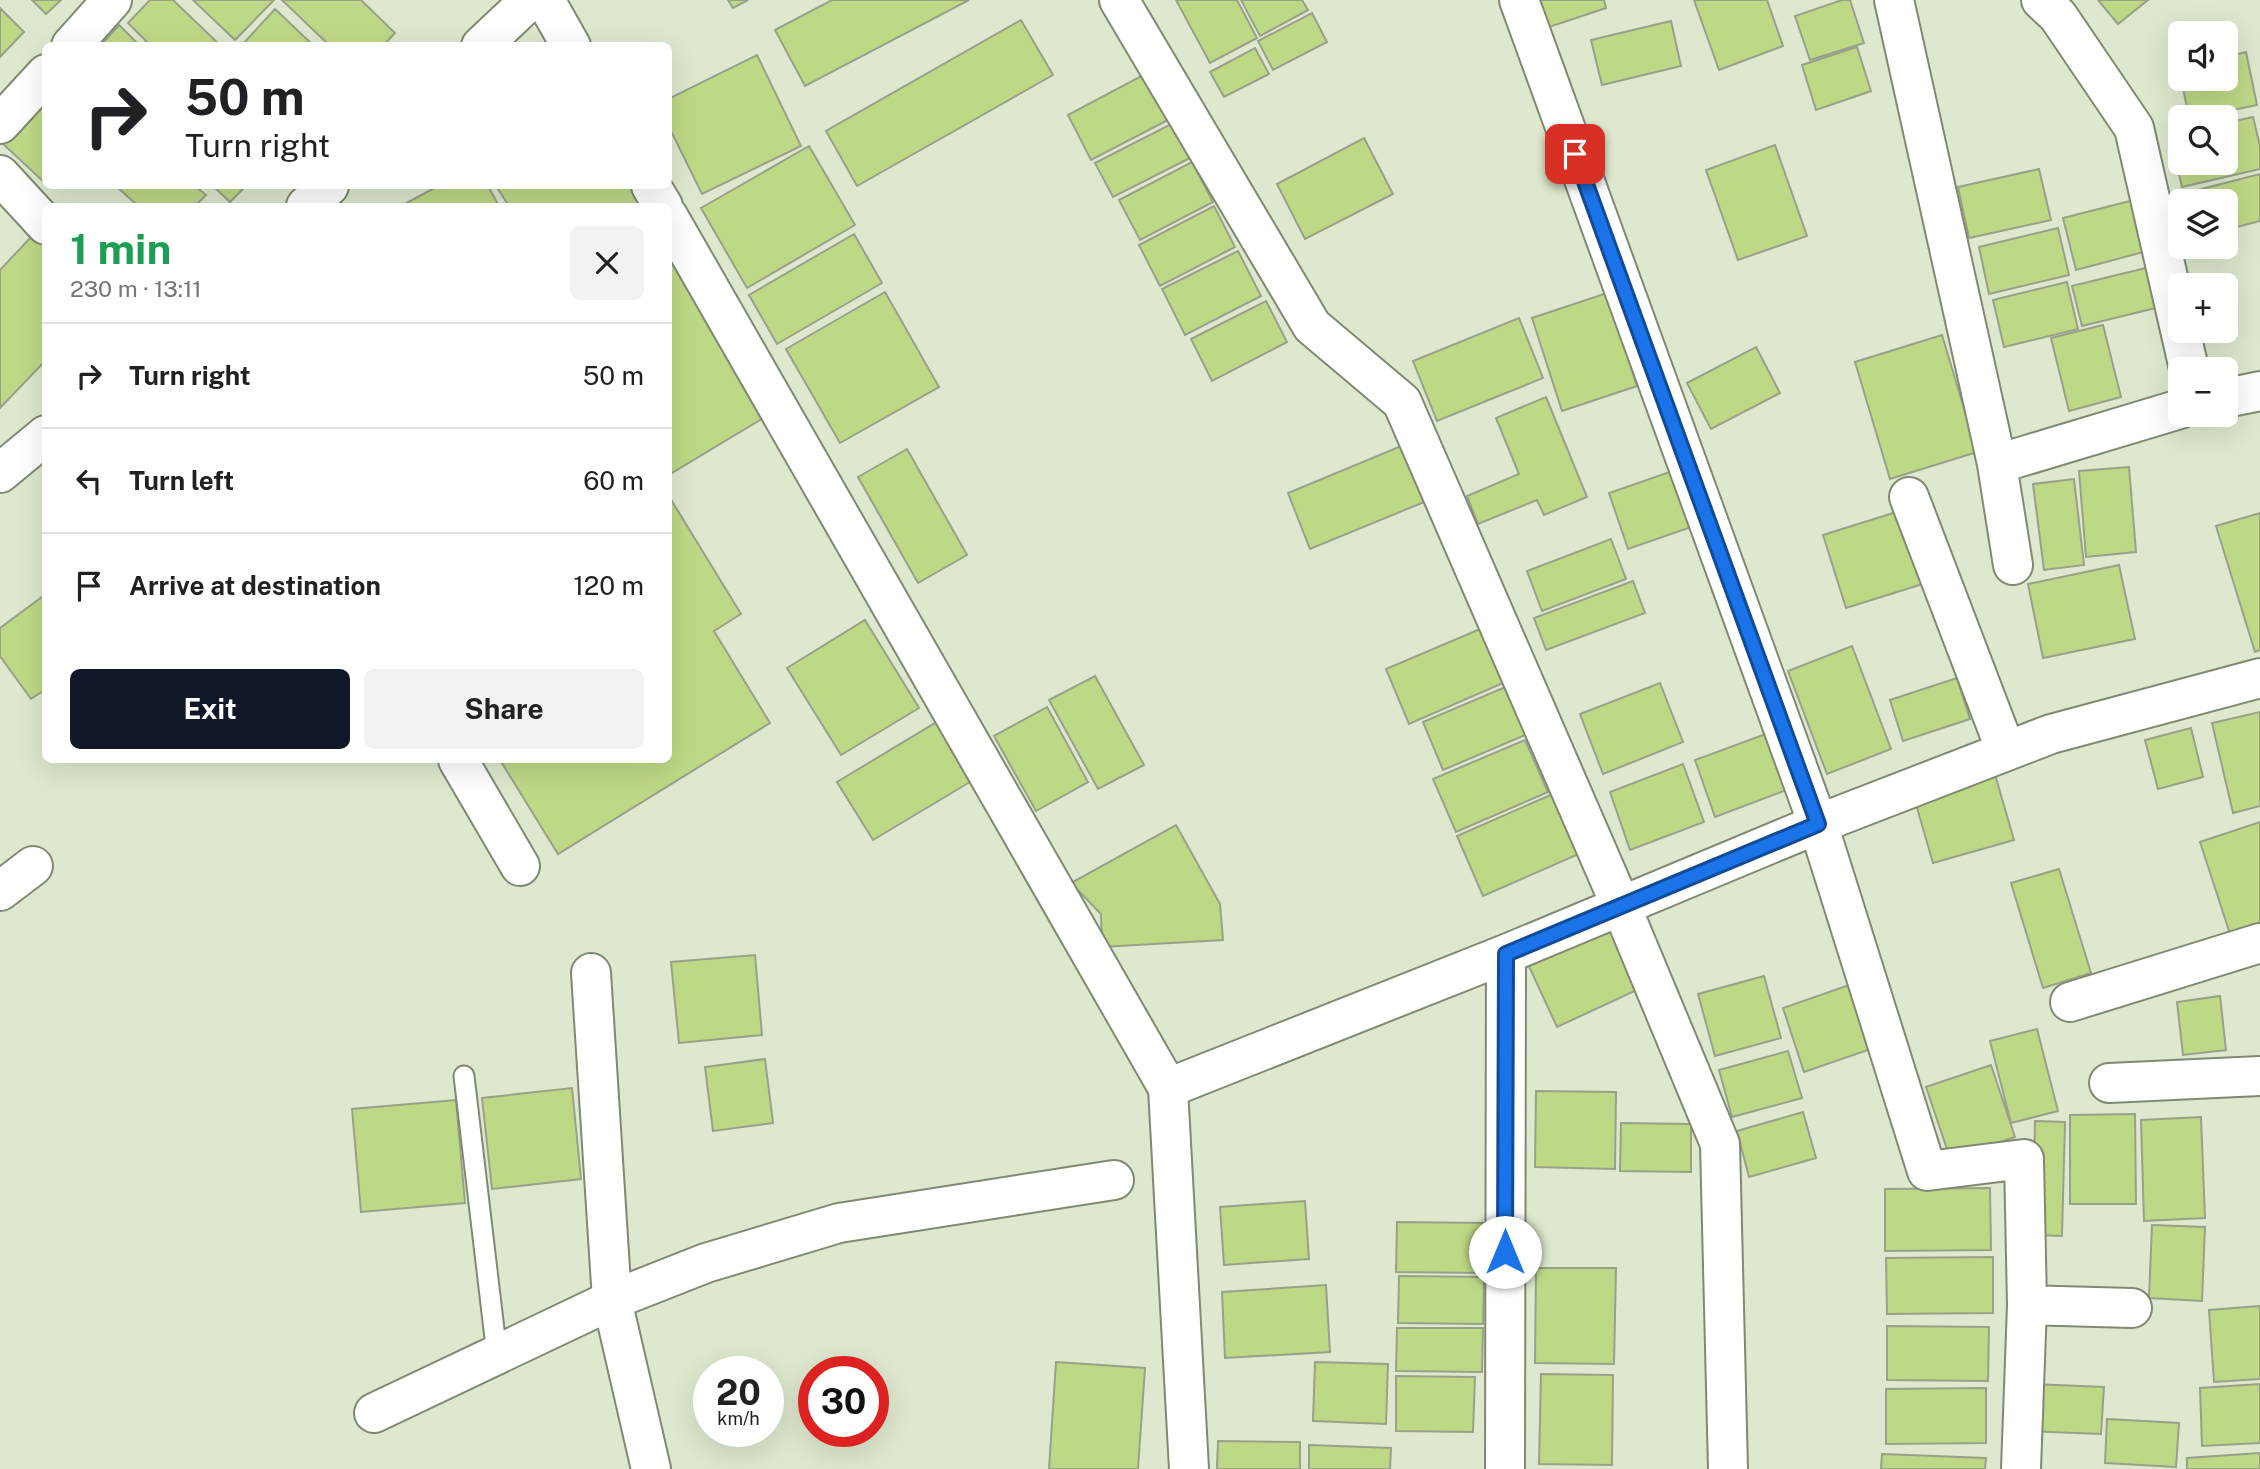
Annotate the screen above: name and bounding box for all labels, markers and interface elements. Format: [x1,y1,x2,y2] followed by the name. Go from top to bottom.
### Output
[2168,21,2238,427] map controls
[2168,21,2238,91] button: sound
[185,68,305,126] text: 50 m
[70,70,161,161] icon: right
[2168,105,2238,175] button: search
[1545,124,1605,184] pin
[185,127,330,164] text: Turn right
[1556,135,1594,173] icon: arrive
[2168,189,2238,259] button: layers
[70,224,171,273] text: 1 min
[570,226,644,300] button: close
[2168,273,2238,343] button: +
[70,275,202,302] text: 230 m · 13:11
[70,357,108,395] icon: right
[2168,357,2238,427] button: −
[129,360,251,391] text: Turn right
[583,360,644,391] text: 50 m
[70,462,108,500] icon: left
[129,465,234,496] text: Turn left
[583,465,644,496] text: 60 m
[70,567,108,605] icon: arrive
[129,570,381,601] text: Arrive at destination
[573,570,644,601] text: 120 m
[70,669,350,749] button: Exit
[364,669,644,749] button: Share
[1468,1215,1542,1289] position arrow
[798,1356,889,1447] speed limit sign: 30
[716,1372,761,1413] text: 20
[717,1408,760,1429] text: km/h

